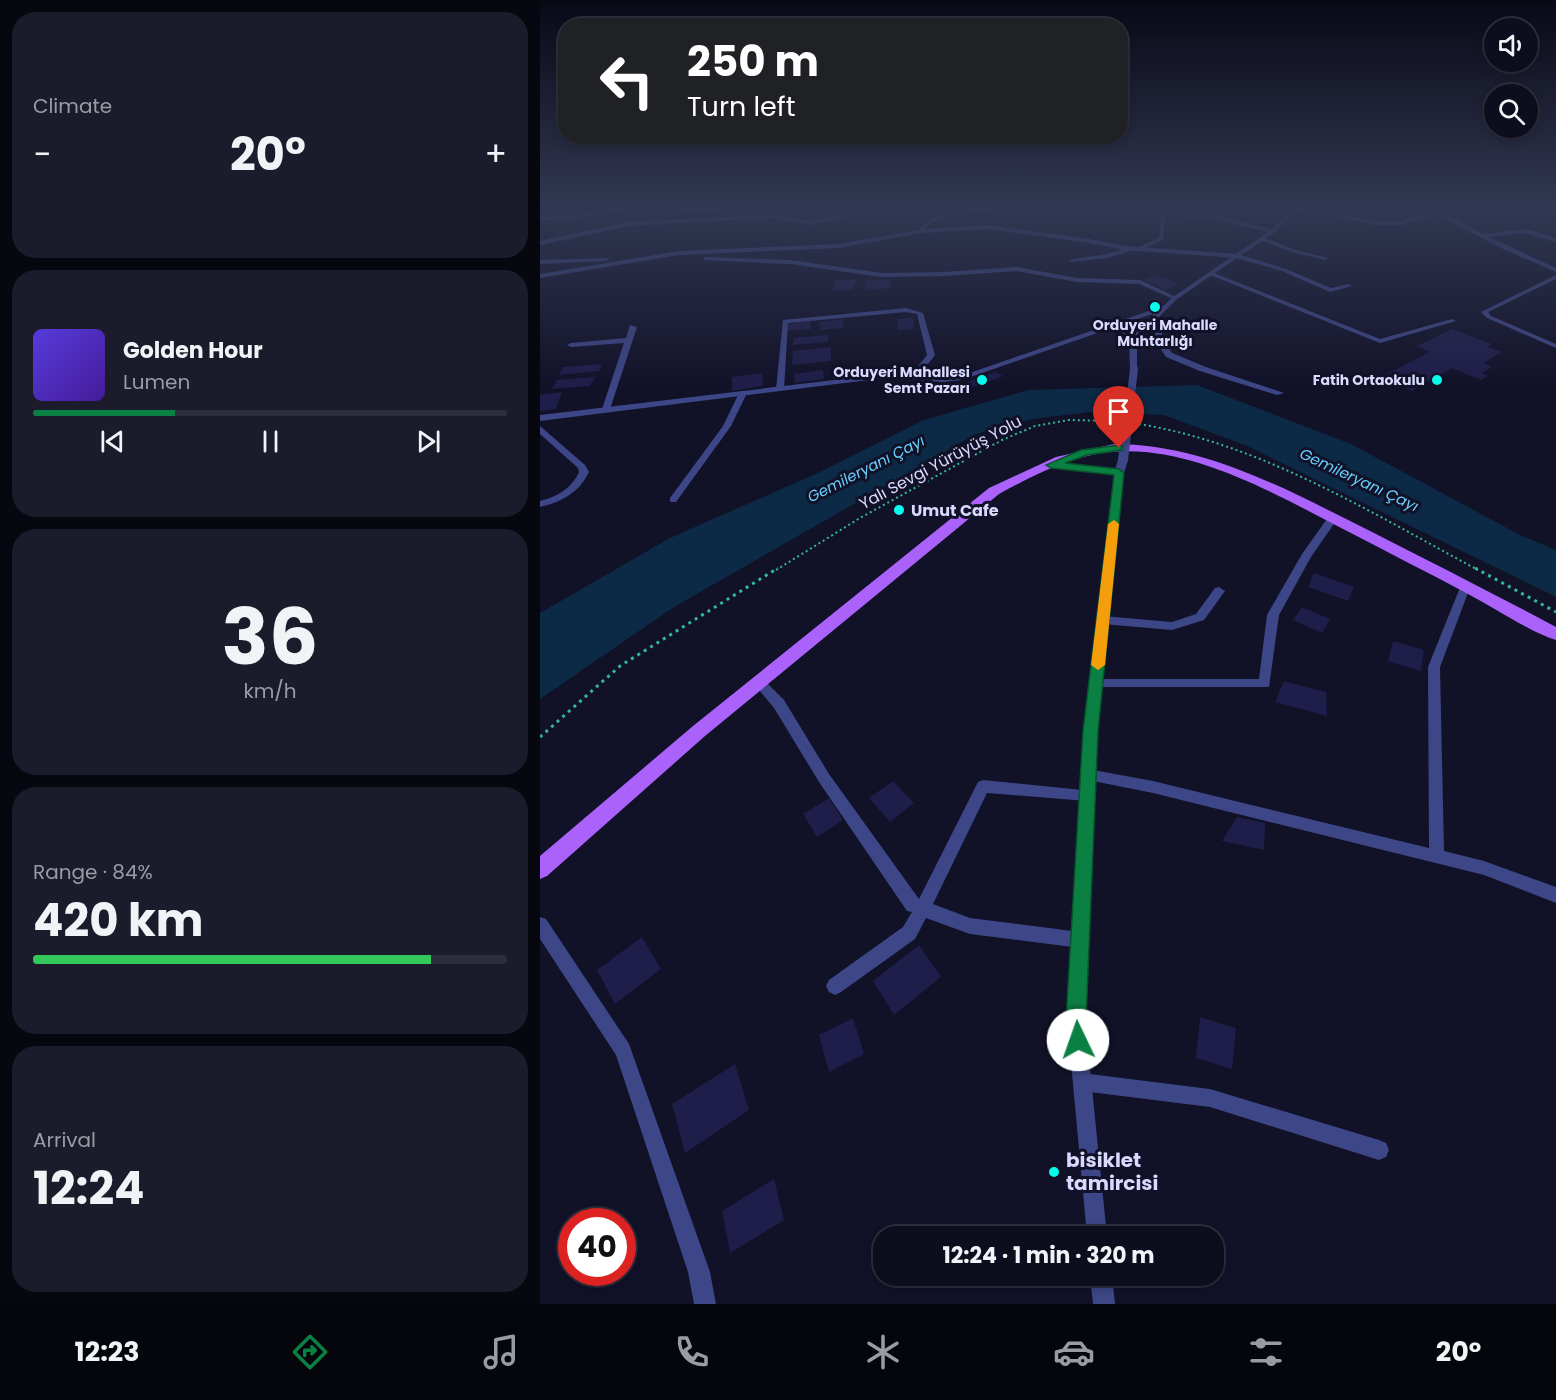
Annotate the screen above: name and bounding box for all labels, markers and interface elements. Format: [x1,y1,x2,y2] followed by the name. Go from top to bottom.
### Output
[1484,18,1538,138] map controls
[1484,18,1538,72] button: sound
[687,32,819,91] text: 250 m
[588,42,666,120] icon: left
[1484,84,1538,138] button: search
[687,88,796,125] text: Turn left
[33,92,112,120] text: Climate
[230,123,306,186] text: 20°
[33,131,51,178] text: −
[484,131,507,178] text: +
[1148,300,1162,314] marker: Orduyeri Mahalle Muhtarlığı
[1093,315,1218,351] place label: Orduyeri Mahalle Muhtarlığı
[123,335,263,366] text: Golden Hour
[833,362,970,398] place label: Orduyeri Mahallesi Semt Pazarı
[123,368,190,396] text: Lumen
[1313,370,1425,390] place label: Fatih Ortaokulu
[975,373,989,387] marker: Orduyeri Mahallesi Semt Pazarı
[1430,373,1444,387] marker: Fatih Ortaokulu
[1093,386,1144,448] pin
[1102,395,1135,428] icon: arrive
[855,410,1026,515] street label: Yalı Sevgi Yürüyüş Yolu
[96,425,129,458] icon: previous
[254,425,287,458] icon: pause
[412,425,445,458] icon: next
[804,430,928,507] water label: Gemileryanı Çayı
[1296,443,1422,516] water label: Gemileryanı Çayı
[911,499,999,522] place label: Umut Cafe
[892,503,906,517] marker: Umut Cafe
[222,582,318,691] text: 36
[243,677,297,705] text: km/h
[33,858,153,886] text: Range · 84%
[33,889,204,952] text: 420 km
[1046,1008,1110,1072] position arrow
[33,1126,96,1154] text: Arrival
[1066,1146,1158,1197] place label: bisiklet tamircisi
[33,1157,145,1220] text: 12:24
[1047,1165,1061,1179] marker: bisiklet tamircisi
[558,1208,636,1286] speed limit sign: 40
[942,1240,1155,1271] text: 12:24 · 1 min · 320 m
[289,1331,331,1373] icon: directions
[480,1331,522,1373] icon: music
[671,1331,713,1373] icon: phone
[862,1331,904,1373] icon: climate
[1053,1331,1095,1373] icon: car
[1245,1331,1287,1373] icon: filters
[75,1333,140,1370] text: 12:23
[1436,1333,1481,1370] text: 20°

